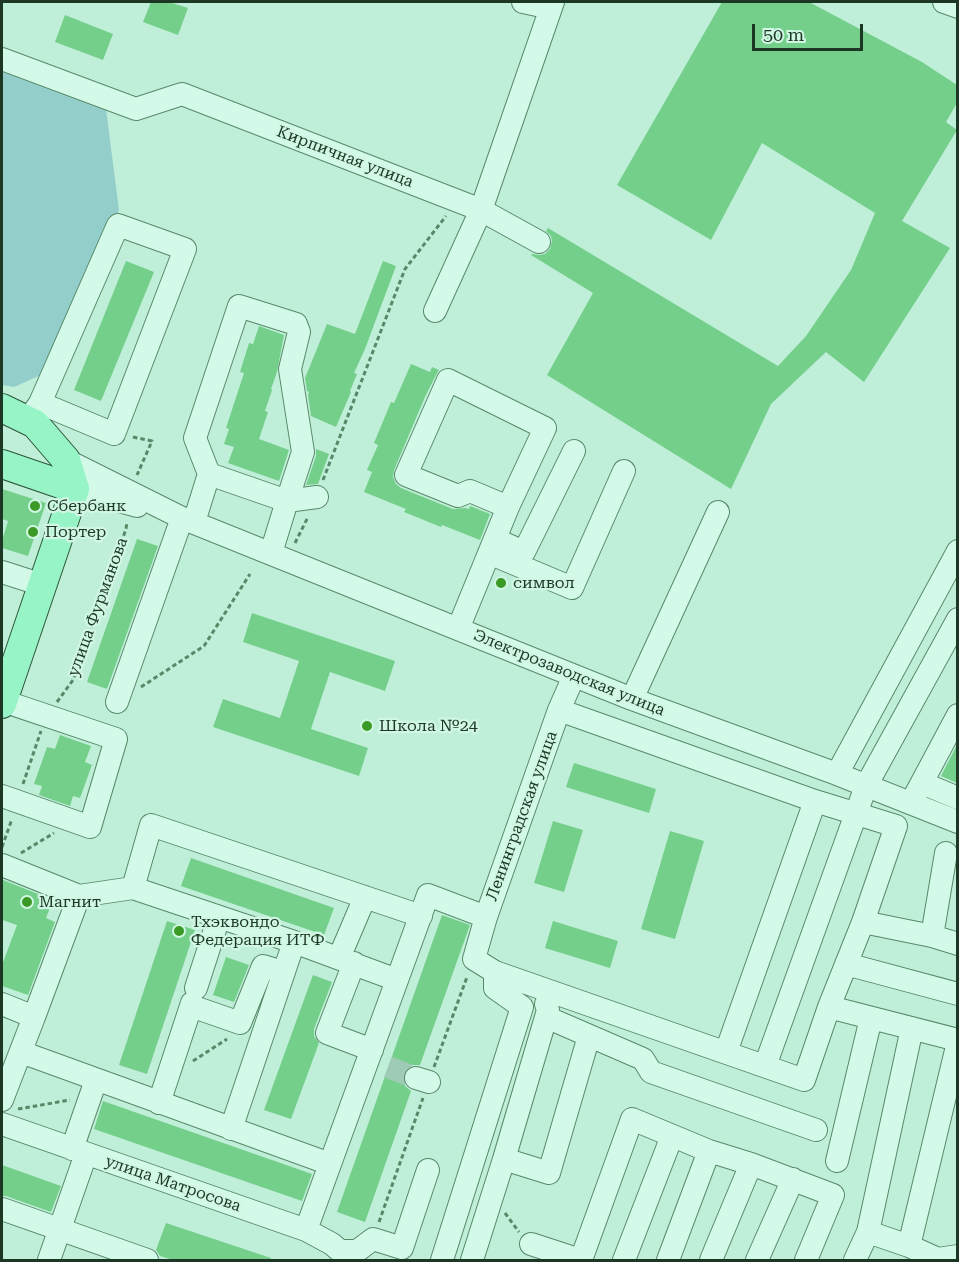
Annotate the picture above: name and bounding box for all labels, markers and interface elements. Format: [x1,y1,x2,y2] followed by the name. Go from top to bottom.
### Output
[755,12,866,50] scale bar
[763,24,804,45] text: 50 m
[274,122,416,192] street label: Кирпичная улица
[47,496,126,516] place label: Сбербанк
[28,499,42,513] marker: Сбербанк
[45,522,106,542] place label: Портер
[26,525,40,539] marker: Портер
[64,535,132,679] street label: улица Фурманова
[513,573,575,593] place label: символ
[494,576,508,590] marker: символ
[470,626,668,720] street label: Электрозаводская улица
[379,716,478,736] place label: Школа №24
[360,719,374,733] marker: Школа №24
[482,728,562,904] street label: Ленинградская улица
[39,892,101,912] place label: Магнит
[20,895,34,909] marker: Магнит
[191,912,324,950] place label: Тхэквондо Федерация ИТФ
[172,924,186,938] marker: Тхэквондо Федерация ИТФ
[103,1152,243,1216] street label: улица Матросова

